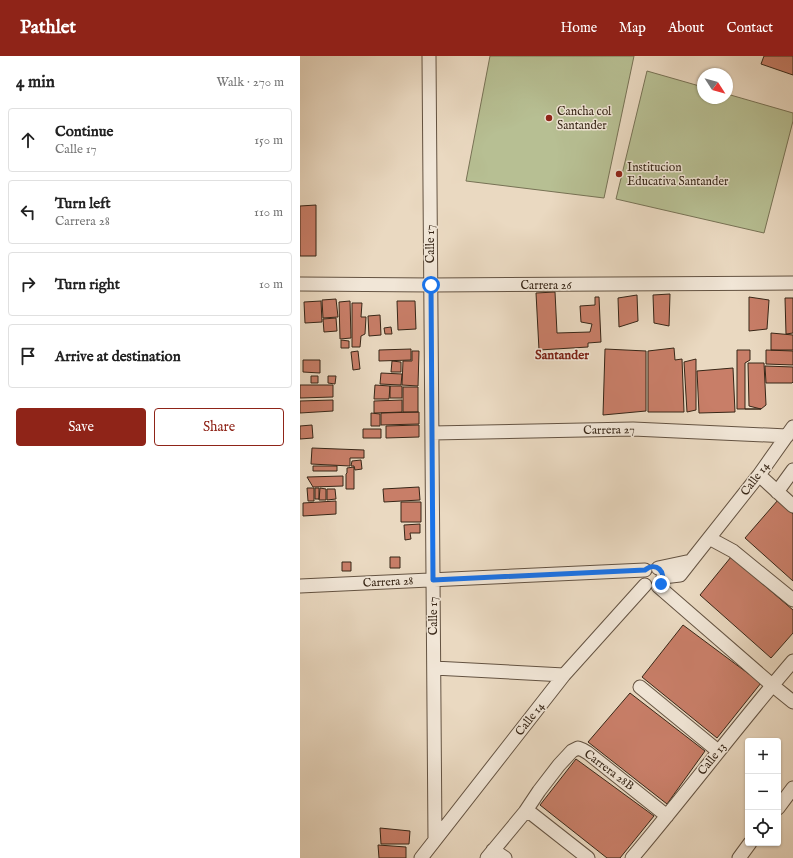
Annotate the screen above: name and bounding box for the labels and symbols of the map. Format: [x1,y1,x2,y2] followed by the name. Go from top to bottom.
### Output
[697,68,733,104] north arrow
[557,104,612,133] place label: Cancha col Santander
[544,113,554,123] marker: Cancha col Santander
[627,160,729,189] place label: Institucion Educativa Santander
[614,169,624,179] marker: Institucion Educativa Santander
[423,225,438,263] street label: Calle 17
[422,276,440,294] route start
[521,278,572,293] street label: Carrera 26
[535,347,589,364] district label: Santander
[583,422,635,438] street label: Carrera 27
[737,459,773,499] street label: Calle 14
[362,573,414,591] street label: Carrera 28
[652,575,670,593] route end
[426,597,441,635] street label: Calle 17
[512,699,548,739] street label: Calle 14
[695,740,729,778] street label: Calle 13
[581,746,637,794] street label: Carrera 28B

